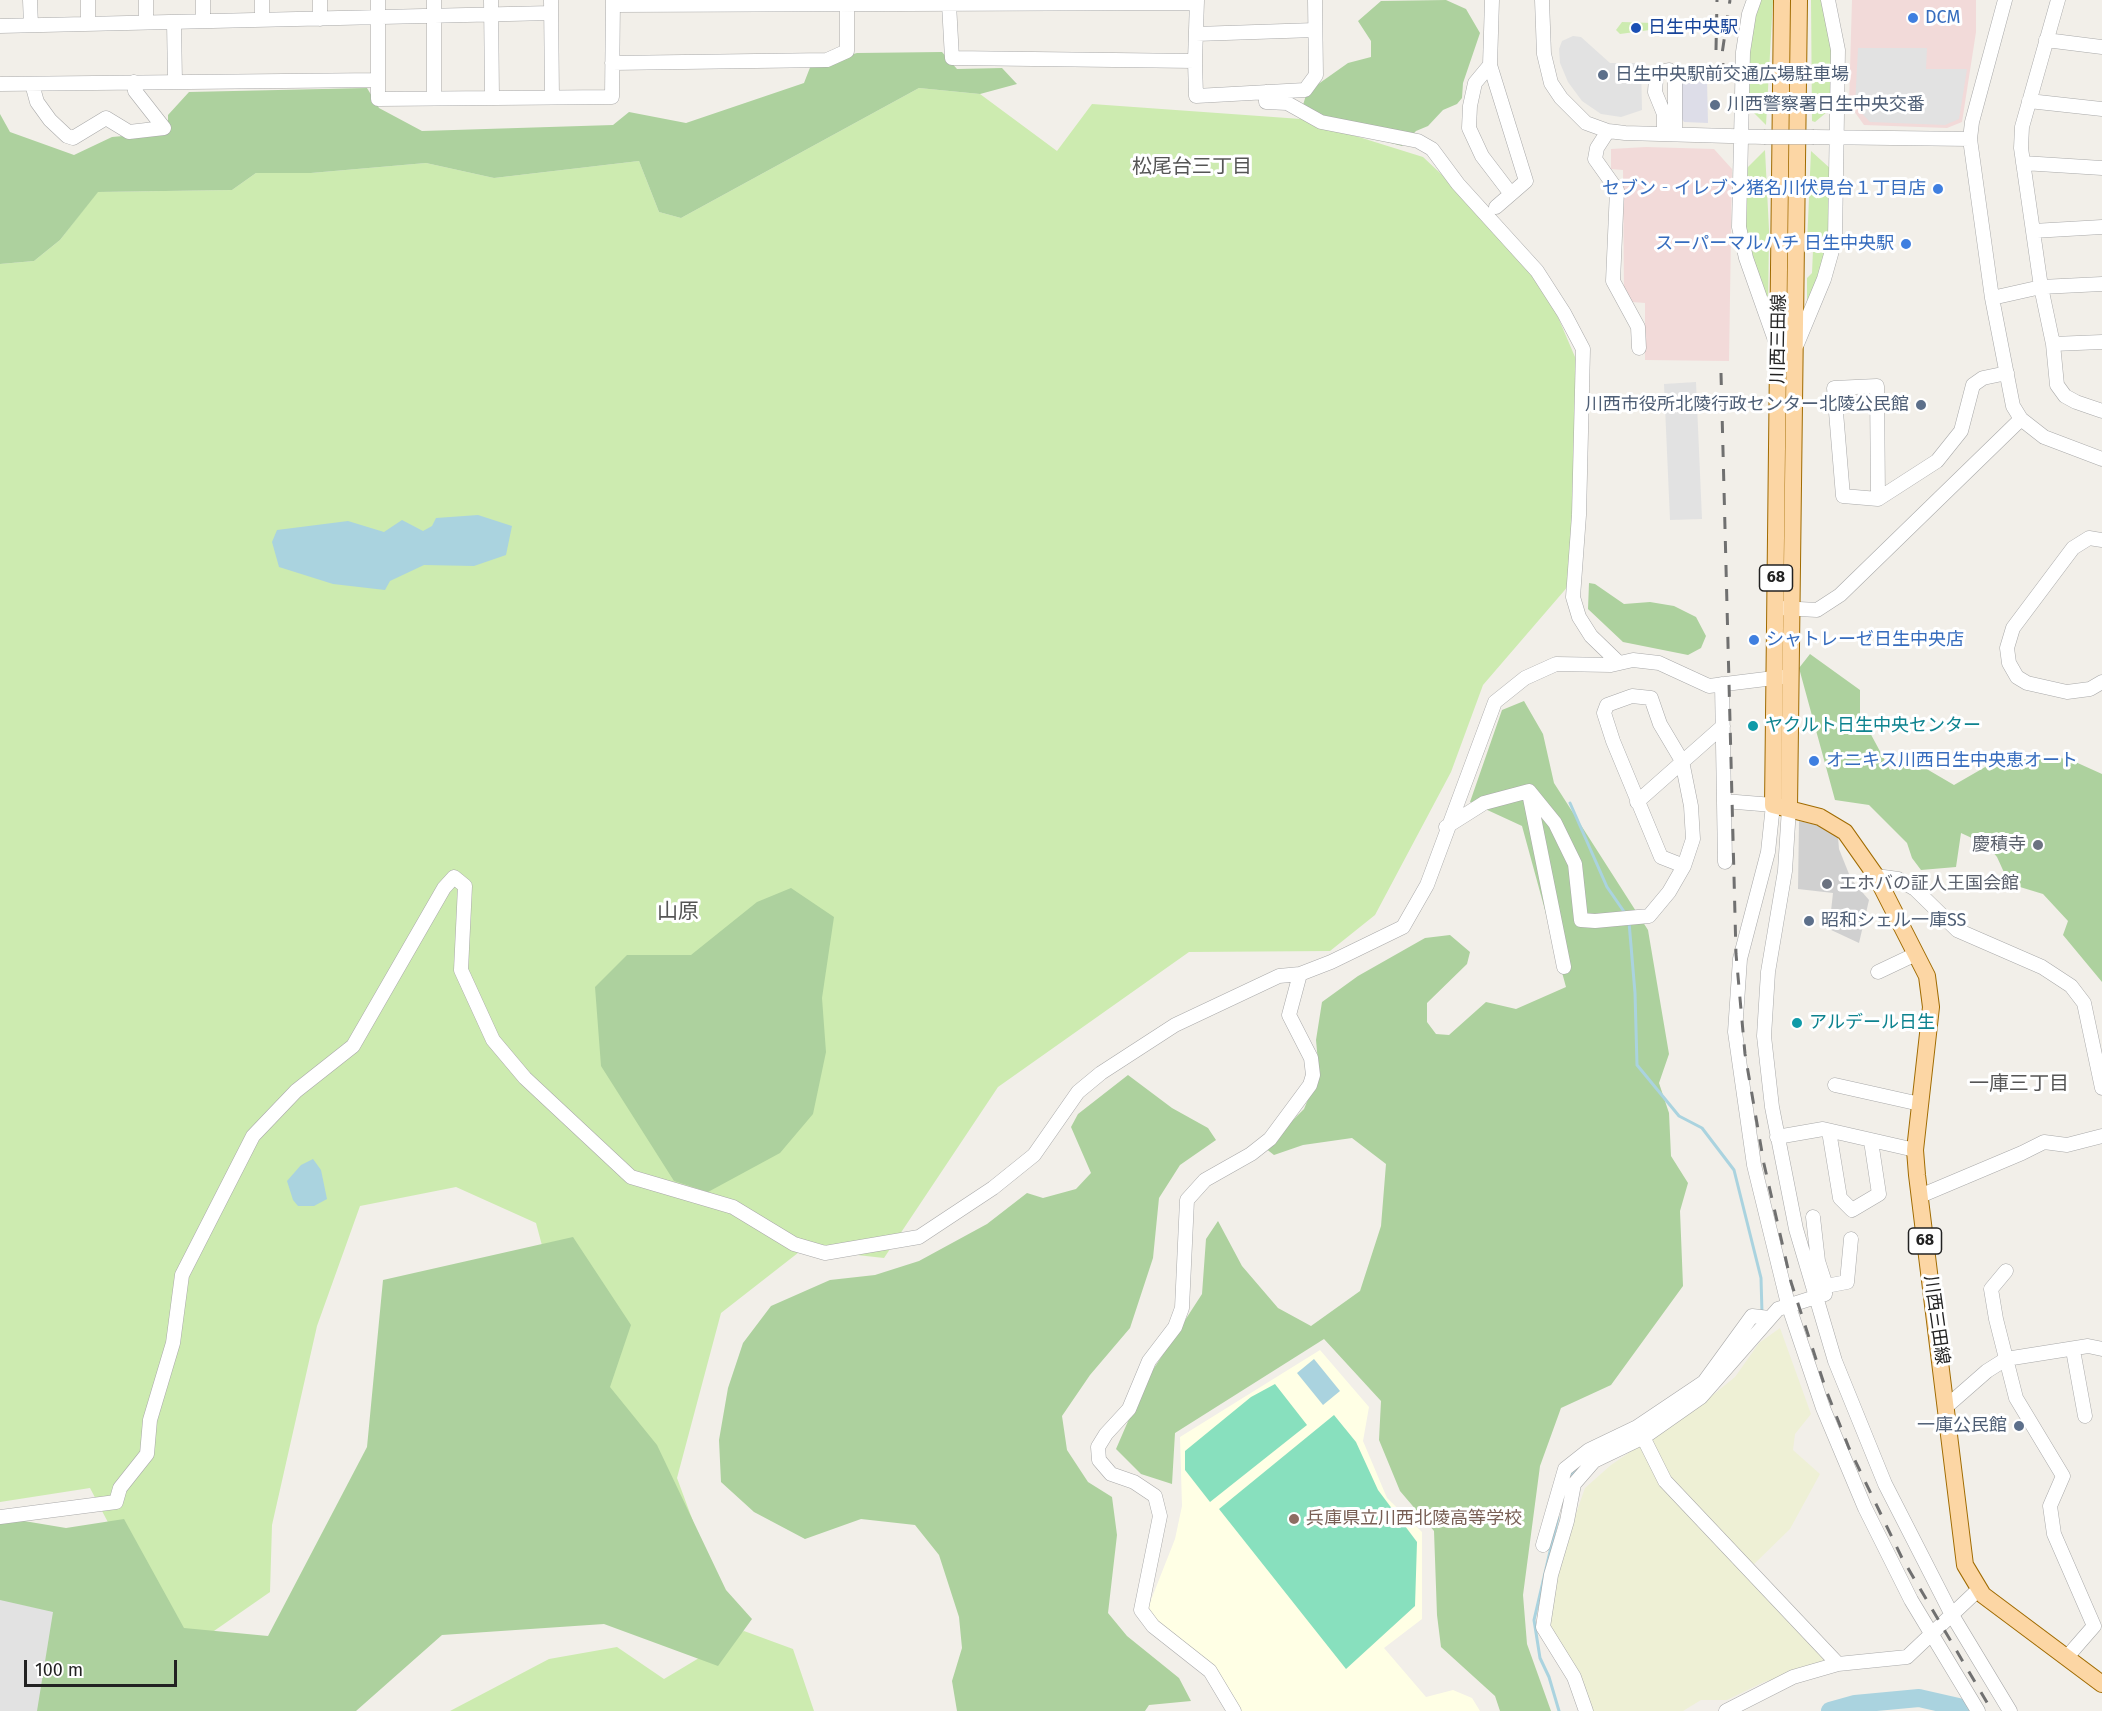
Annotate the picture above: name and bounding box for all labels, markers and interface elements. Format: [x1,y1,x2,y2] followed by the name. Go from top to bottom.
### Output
[1925,7,1961,29] place label: DCM
[1906,11,1920,25] marker: DCM
[1648,17,1738,39] place label: 日生中央駅
[1629,21,1643,35] marker: 日生中央駅
[1615,64,1849,86] place label: 日生中央駅前交通広場駐車場
[1596,68,1610,82] marker: 日生中央駅前交通広場駐車場
[1727,94,1925,116] place label: 川西警察署日生中央交番
[1708,98,1722,112] marker: 川西警察署日生中央交番
[1132,155,1252,179] district label: 松尾台三丁目
[1602,178,1926,200] place label: セブン‐イレブン猪名川伏見台１丁目店
[1931,182,1945,196] marker: セブン‐イレブン猪名川伏見台１丁目店
[1655,233,1894,255] place label: スーパーマルハチ 日生中央駅
[1899,237,1913,251] marker: スーパーマルハチ 日生中央駅
[1767,294,1791,384] street label: 川西三田線
[1585,394,1909,416] place label: 川西市役所北陵行政センター北陵公民館
[1914,398,1928,412] marker: 川西市役所北陵行政センター北陵公民館
[1760,565,1792,591] road number: 68
[1766,629,1964,651] place label: シャトレーゼ日生中央店
[1747,633,1761,647] marker: シャトレーゼ日生中央店
[1765,715,1981,737] place label: ヤクルト日生中央センター
[1746,719,1760,733] marker: ヤクルト日生中央センター
[1826,750,2078,772] place label: オニキス川西日生中央恵オート
[1807,754,1821,768] marker: オニキス川西日生中央恵オート
[1972,834,2026,856] place label: 慶積寺
[2031,838,2045,852] marker: 慶積寺
[1839,873,2019,895] place label: エホバの証人王国会館
[1820,877,1834,891] marker: エホバの証人王国会館
[657,899,699,925] district label: 山原
[1821,910,1966,932] place label: 昭和シェル一庫SS
[1802,914,1816,928] marker: 昭和シェル一庫SS
[1809,1012,1935,1034] place label: アルデール日生
[1790,1016,1804,1030] marker: アルデール日生
[1969,1072,2069,1096] district label: 一庫三丁目
[1908,1228,1942,1254] road number: 68
[1919,1274,1953,1366] street label: 川西三田線
[1917,1415,2007,1437] place label: 一庫公民館
[2012,1419,2026,1433] marker: 一庫公民館
[1306,1508,1522,1530] place label: 兵庫県立川西北陵高等学校
[1287,1512,1301,1526] marker: 兵庫県立川西北陵高等学校
[27,1648,180,1686] scale bar
[35,1659,83,1681] text: 100 m

